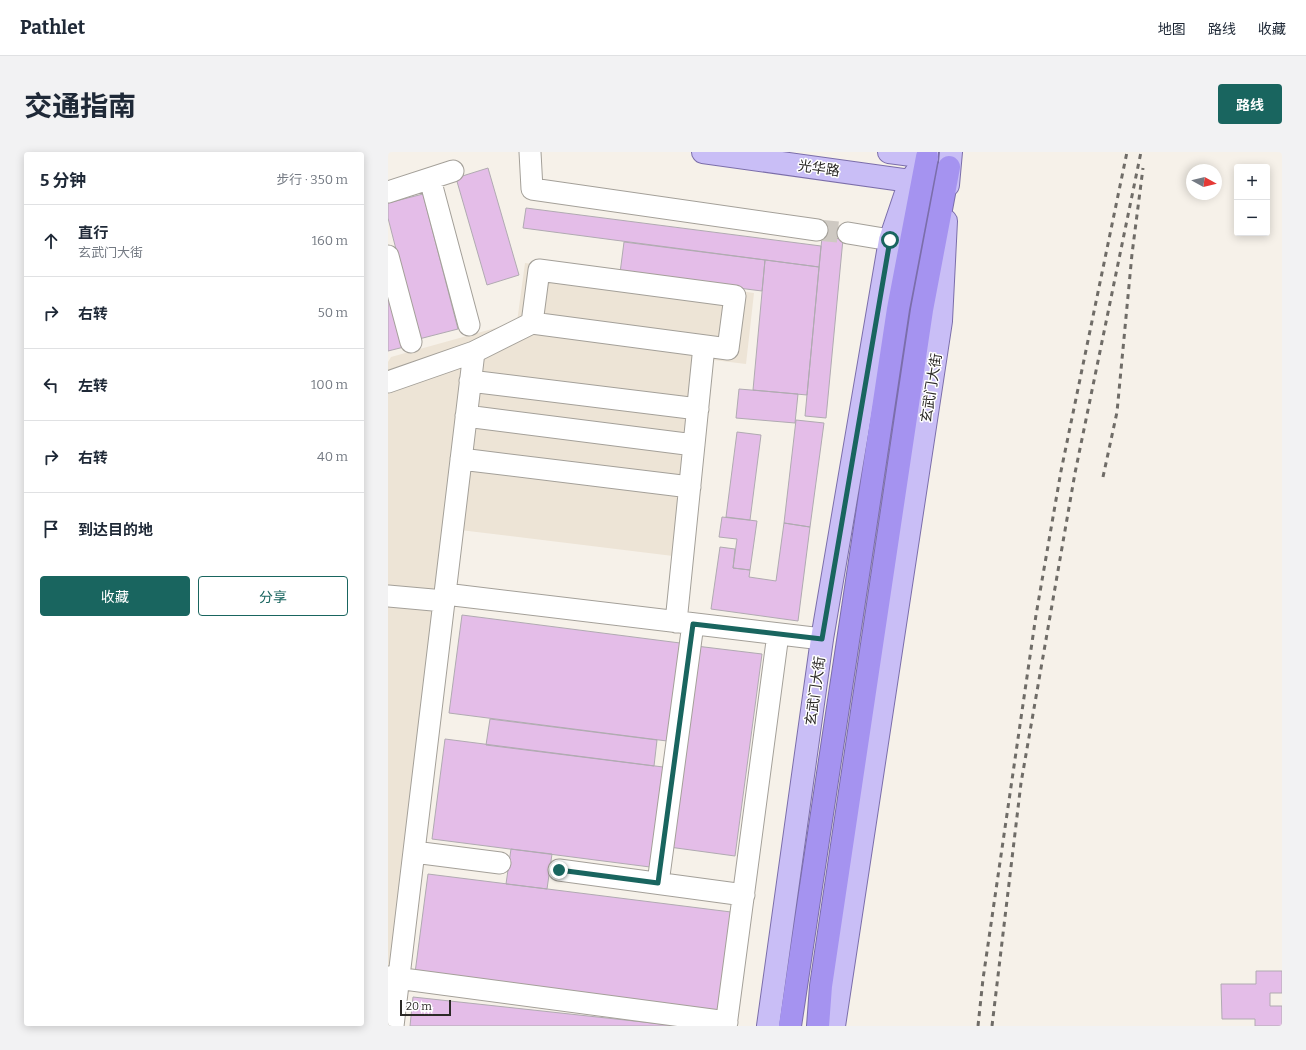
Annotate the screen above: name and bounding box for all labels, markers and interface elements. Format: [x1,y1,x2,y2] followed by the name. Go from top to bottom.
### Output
[20,16,85,39] text: Pathlet
[1158,21,1186,38] text: 地图
[1208,21,1236,38] text: 路线
[1258,21,1286,38] text: 收藏
[1218,84,1282,124] button: 路线
[24,90,136,123] text: 交通指南
[797,157,841,180] street label: 光华路
[1186,164,1222,200] north arrow
[1234,164,1270,236] map controls
[1234,164,1270,200] button: +
[40,170,86,191] text: 5 分钟
[276,172,348,187] text: 步行 · 350 m
[1234,200,1270,236] button: −
[78,224,108,242] text: 直行
[40,230,62,252] icon: ahead
[881,231,899,249] route start
[312,233,348,248] text: 160 m
[78,245,143,260] text: 玄武门大街
[40,302,62,324] icon: right
[78,305,108,323] text: 右转
[318,305,348,320] text: 50 m
[918,352,945,424] street label: 玄武门大街
[40,374,62,396] icon: left
[78,377,108,395] text: 左转
[311,377,348,392] text: 100 m
[40,446,62,468] icon: right
[78,449,108,467] text: 右转
[317,449,348,464] text: 40 m
[40,518,62,540] icon: arrive
[78,521,153,539] text: 到达目的地
[40,576,190,616] button: 收藏
[198,576,348,616] button: 分享
[802,655,829,727] street label: 玄武门大街
[550,861,568,879] route end
[400,998,451,1017] scale bar
[406,1000,432,1013] text: 20 m

